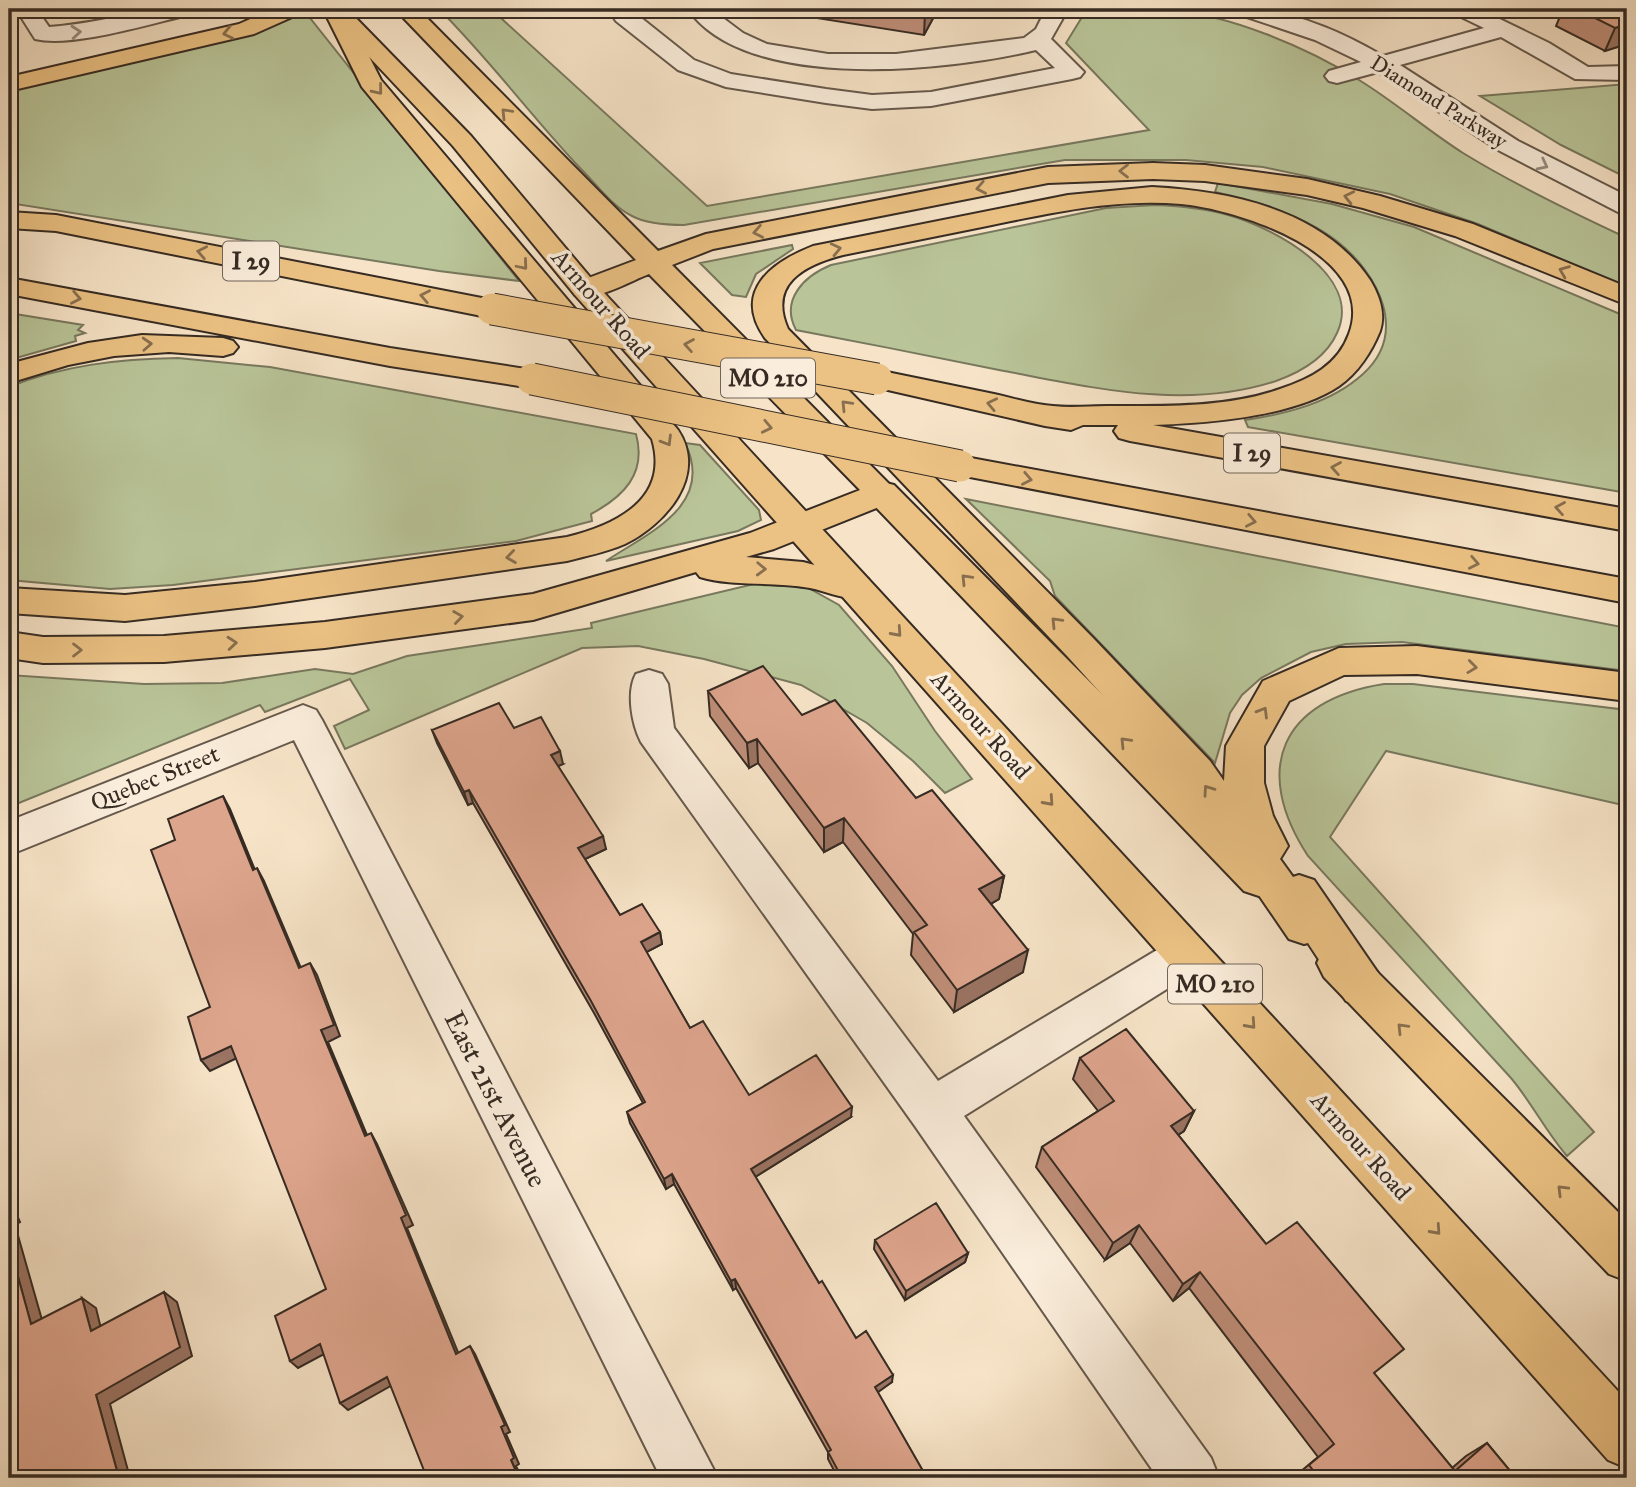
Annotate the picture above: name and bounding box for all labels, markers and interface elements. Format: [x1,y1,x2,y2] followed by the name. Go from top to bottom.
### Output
[71,25,82,40] one-way arrow
[222,25,234,40] one-way arrow
[1366,50,1513,155] street label: Diamond Parkway
[369,83,382,95] one-way arrow
[502,108,515,121] one-way arrow
[1536,157,1548,170] one-way arrow
[1118,163,1129,179] one-way arrow
[975,180,987,195] one-way arrow
[1343,191,1355,205] one-way arrow
[752,224,764,239] one-way arrow
[223,242,279,280] road number: I 29
[545,242,657,365] street label: Armour Road
[830,242,842,257] one-way arrow
[196,245,208,260] one-way arrow
[515,257,527,270] one-way arrow
[1559,265,1571,279] one-way arrow
[419,289,431,304] one-way arrow
[70,290,82,305] one-way arrow
[141,337,152,352] one-way arrow
[683,338,695,353] one-way arrow
[721,358,815,398] road number: MO 210
[986,398,998,413] one-way arrow
[842,400,855,413] one-way arrow
[761,418,773,433] one-way arrow
[659,433,672,446] one-way arrow
[1224,433,1280,472] road number: I 29
[1330,461,1342,476] one-way arrow
[1021,470,1033,485] one-way arrow
[1554,501,1566,516] one-way arrow
[1245,512,1257,527] one-way arrow
[505,549,517,564] one-way arrow
[1468,554,1480,569] one-way arrow
[755,562,766,577] one-way arrow
[961,574,974,587] one-way arrow
[452,610,464,625] one-way arrow
[1051,617,1064,630] one-way arrow
[888,624,901,637] one-way arrow
[227,636,238,651] one-way arrow
[71,642,82,657] one-way arrow
[1466,660,1478,675] one-way arrow
[924,664,1038,785] street label: Armour Road
[1255,706,1268,719] one-way arrow
[1120,737,1133,750] one-way arrow
[86,738,224,817] street label: Quebec Street
[1204,785,1217,798] one-way arrow
[1041,793,1053,806] one-way arrow
[1168,965,1262,1004] road number: MO 210
[437,1005,555,1193] street label: East 21st Avenue
[1243,1016,1255,1029] one-way arrow
[1398,1023,1411,1036] one-way arrow
[1304,1085,1418,1206] street label: Armour Road
[1558,1185,1571,1198] one-way arrow
[1428,1221,1440,1234] one-way arrow

